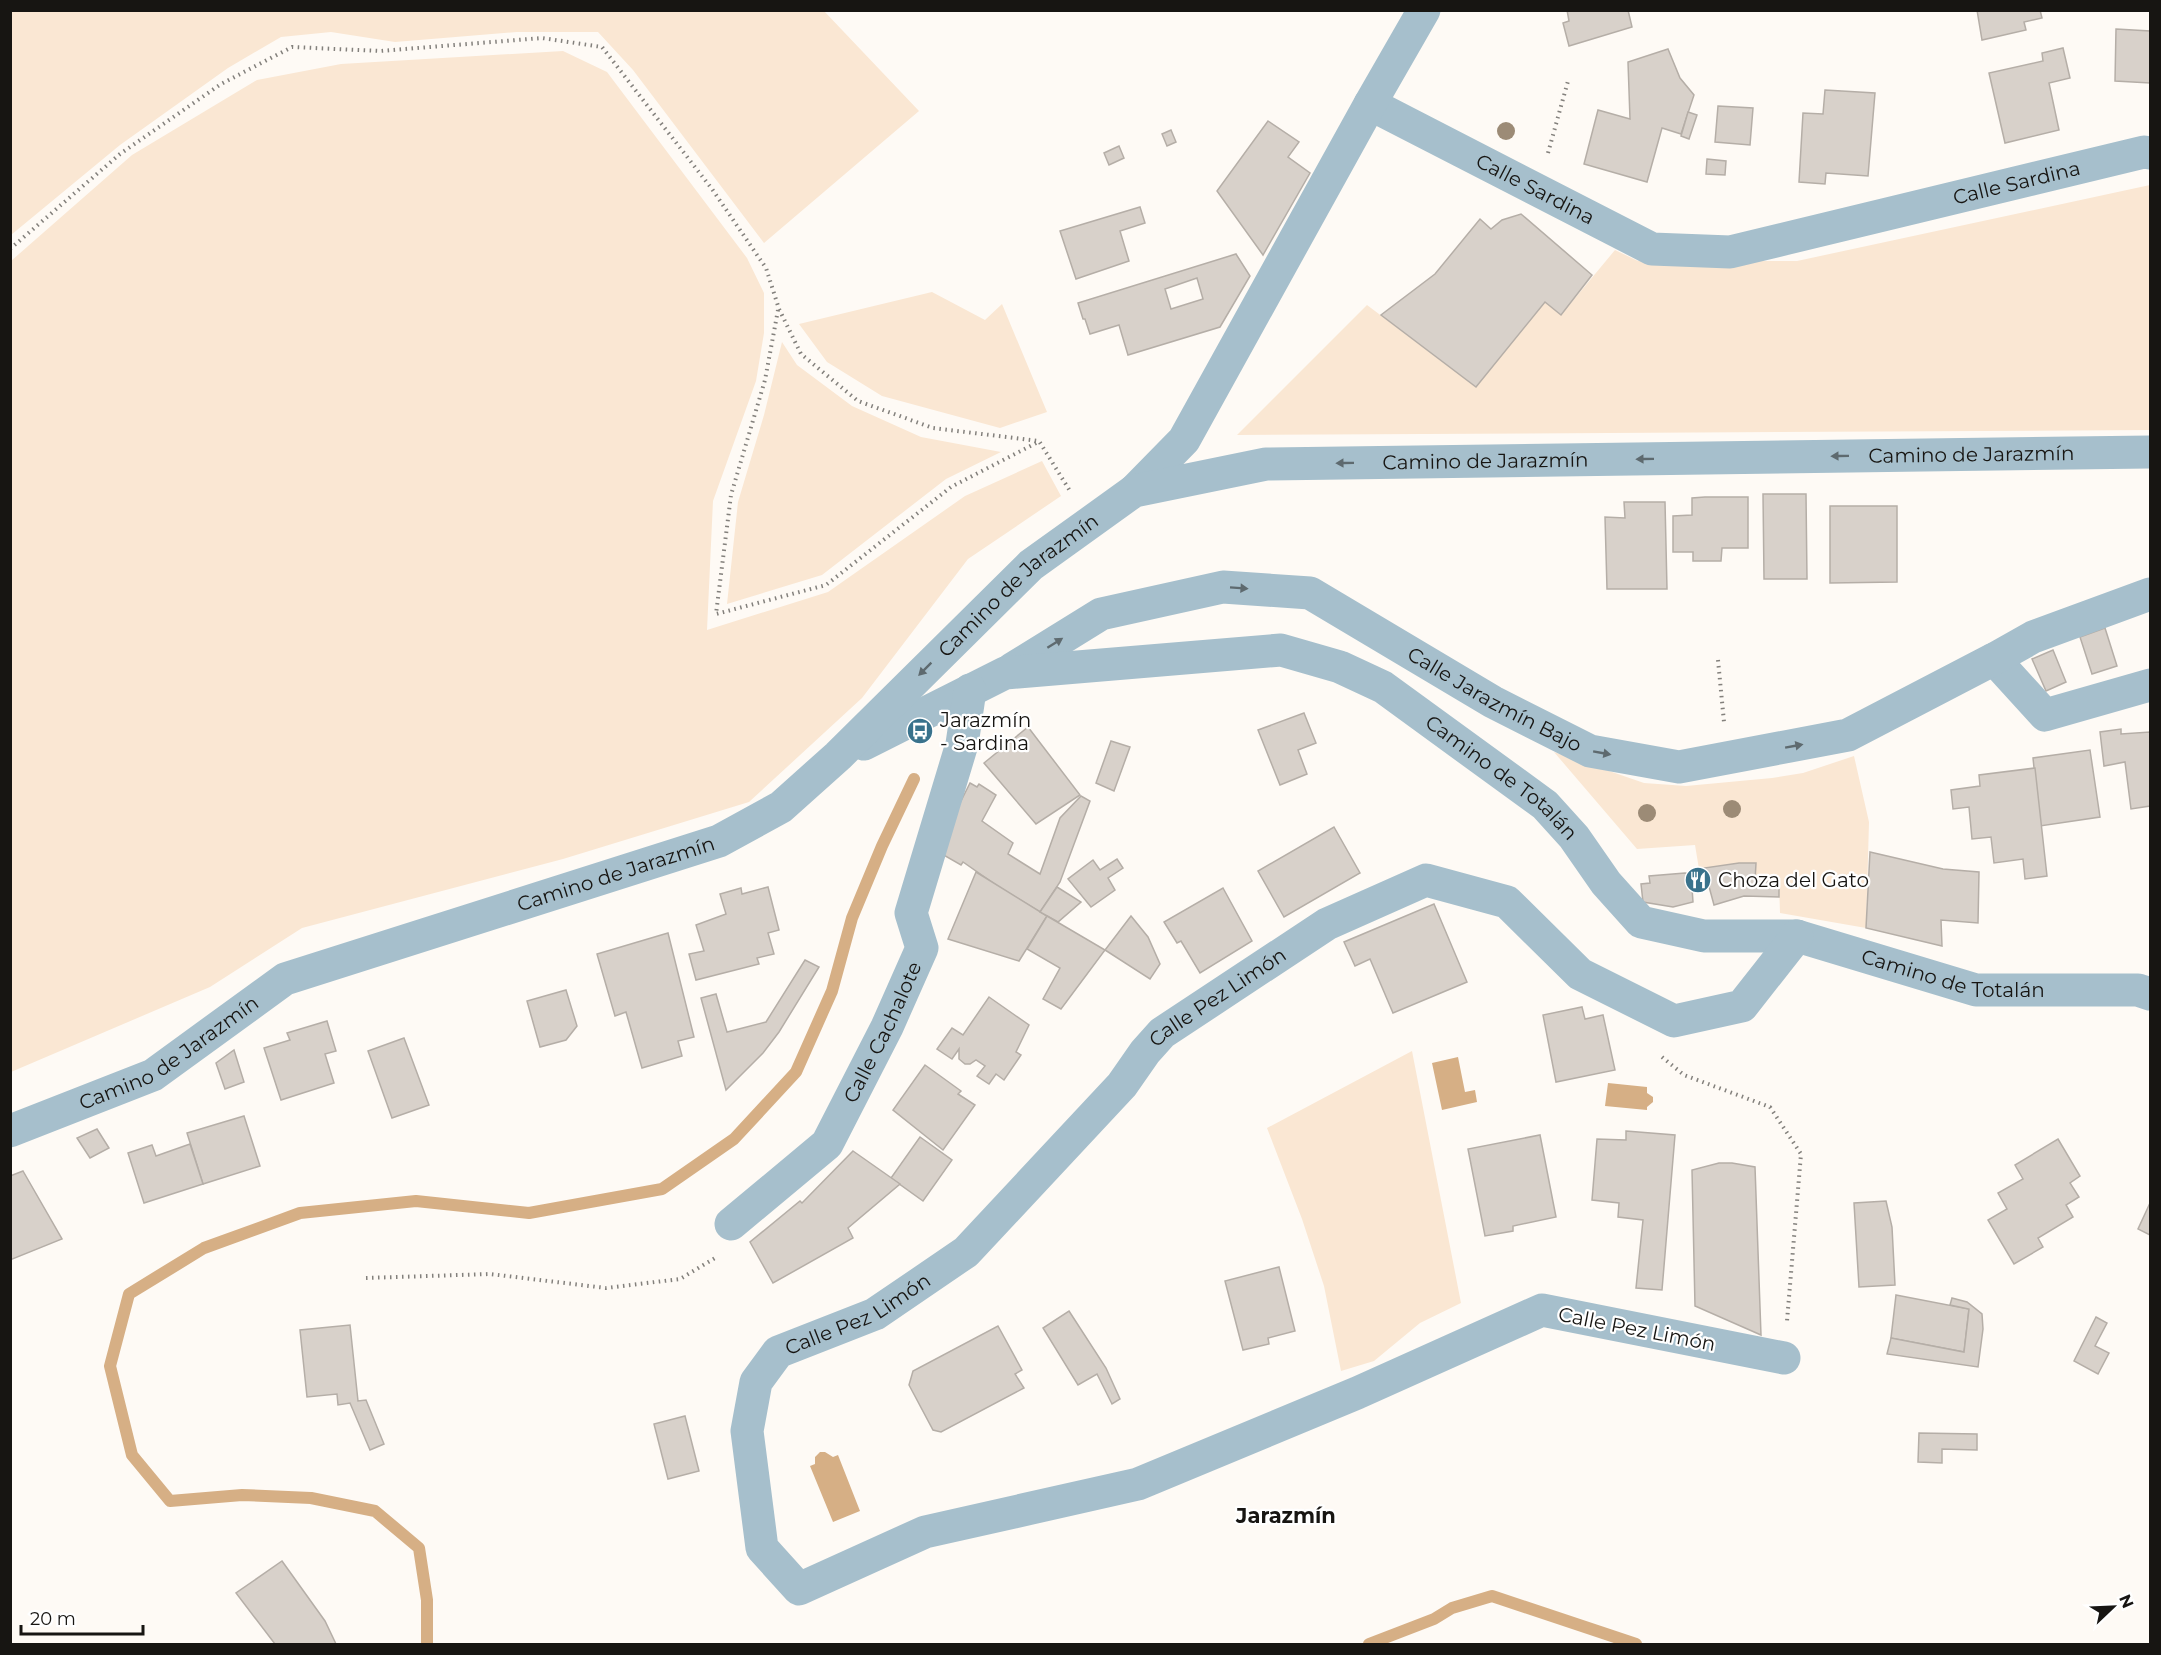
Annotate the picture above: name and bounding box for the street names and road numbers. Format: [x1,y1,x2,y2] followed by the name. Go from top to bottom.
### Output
[1472,149,1599,229] street label: Calle Sardina
[1951,156,2083,210] street label: Calle Sardina
[1868,441,2075,468] street label: Camino de Jarazmín
[1382,448,1589,474] street label: Camino de Jarazmín
[933,509,1103,662] street label: Camino de Jarazmín
[1403,642,1586,757] street label: Calle Jarazmín Bajo
[1421,710,1583,845] street label: Camino de Totalán
[514,831,718,916] street label: Camino de Jarazmín
[1144,943,1290,1051] street label: Calle Pez Limón
[1858,944,2045,1002] street label: Camino de Totalán
[838,958,927,1107] street label: Calle Cachalote
[75,990,263,1115] street label: Camino de Jarazmín
[782,1268,935,1360] street label: Calle Pez Limón
[1556,1302,1718,1356] street label: Calle Pez Limón

